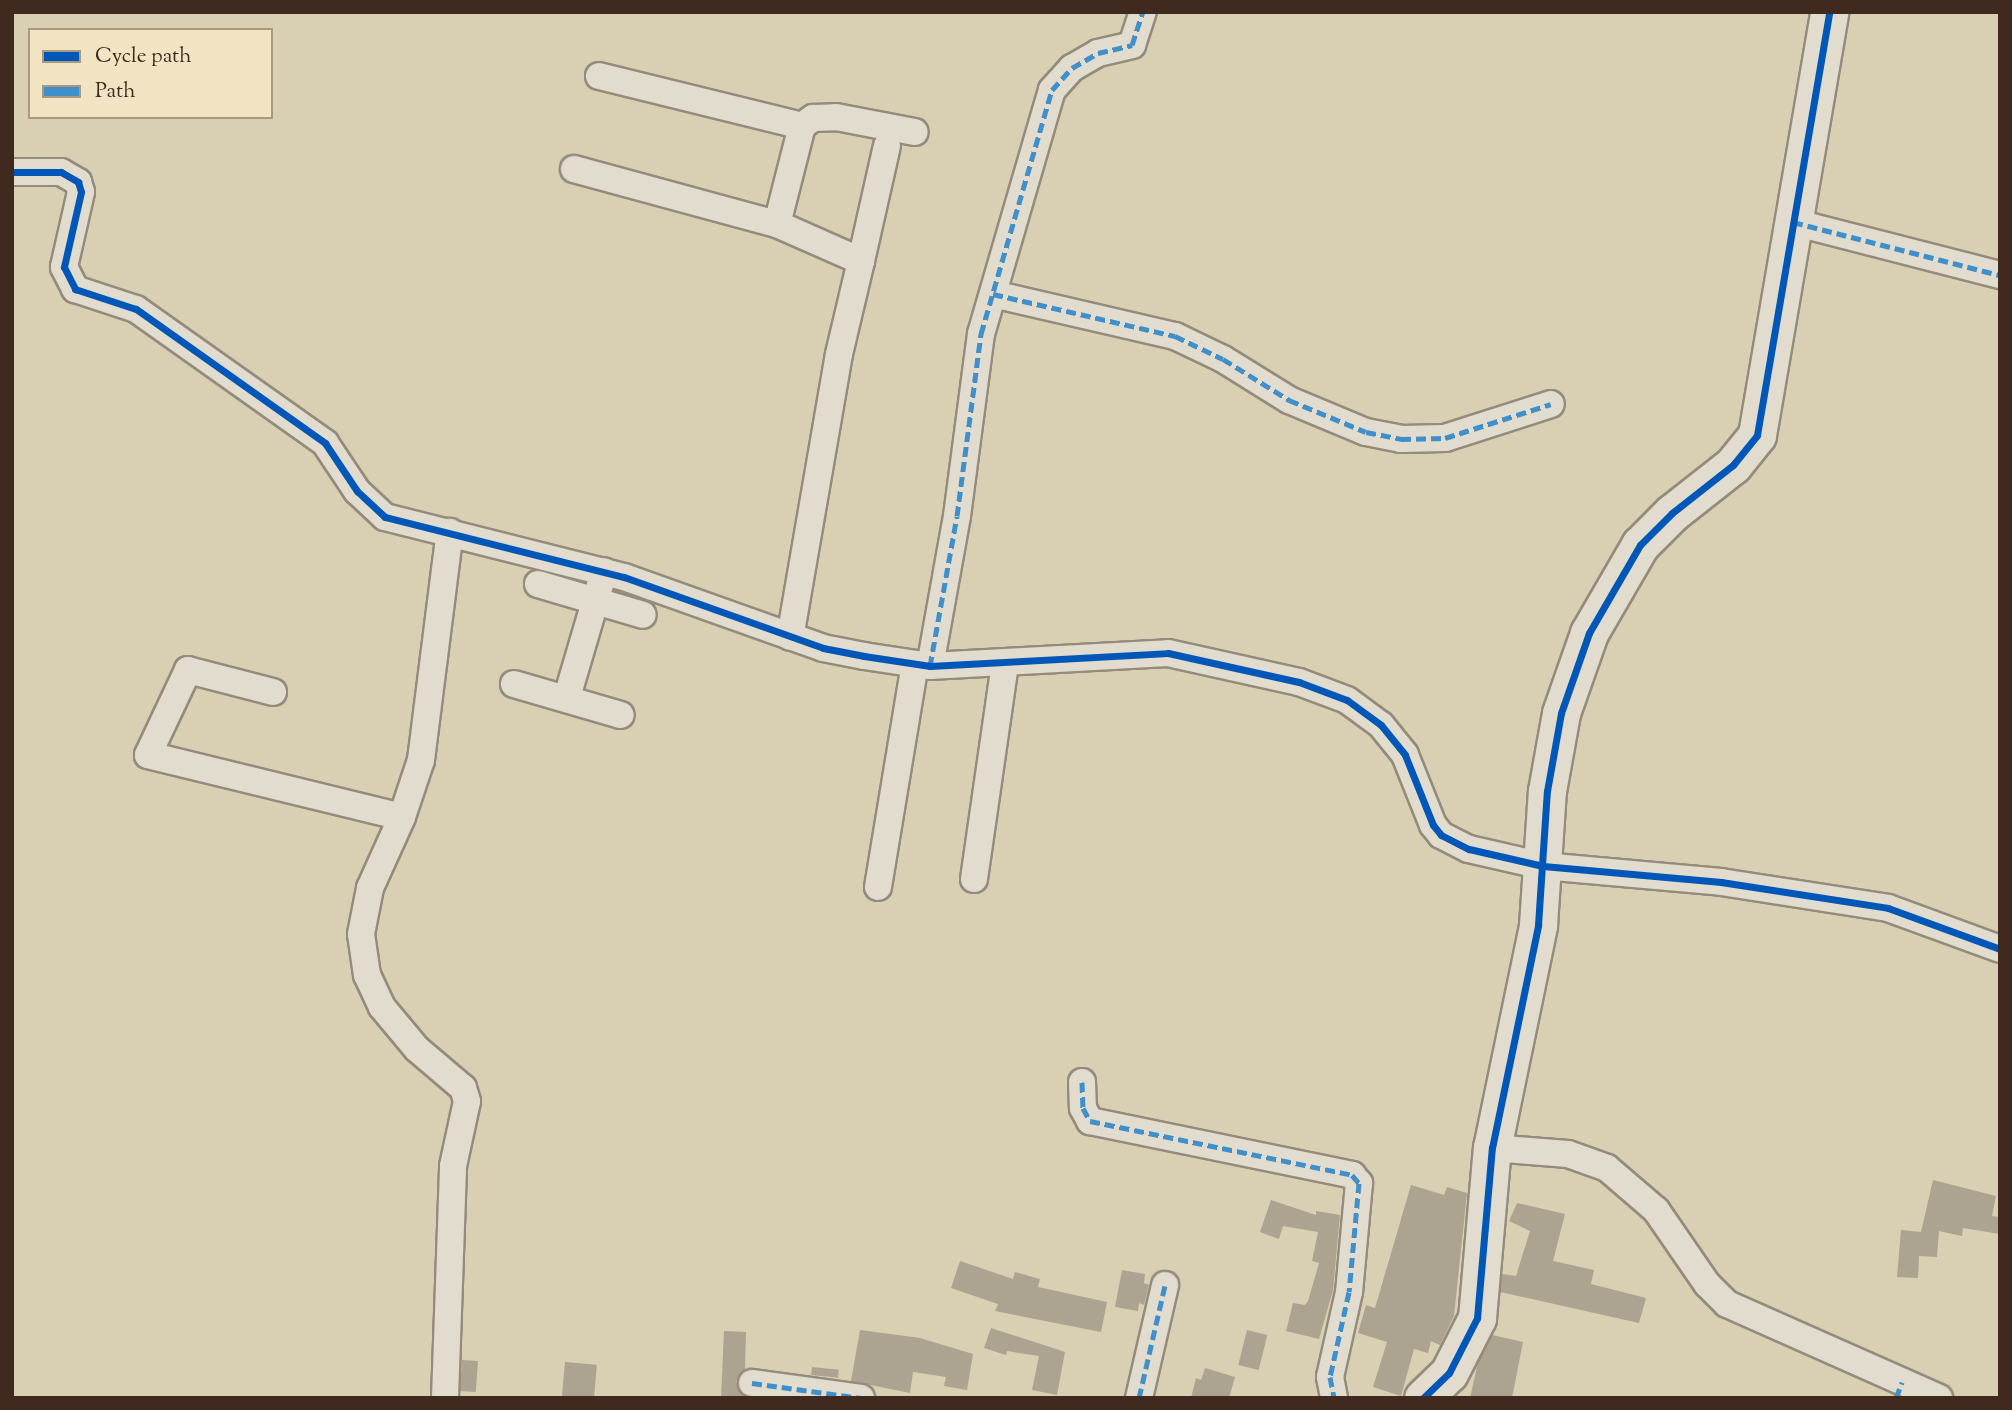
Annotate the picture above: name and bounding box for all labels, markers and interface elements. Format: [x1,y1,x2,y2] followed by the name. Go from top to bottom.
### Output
[28,28,273,119] legend
[95,42,192,72] text: Cycle path
[95,77,136,107] text: Path

